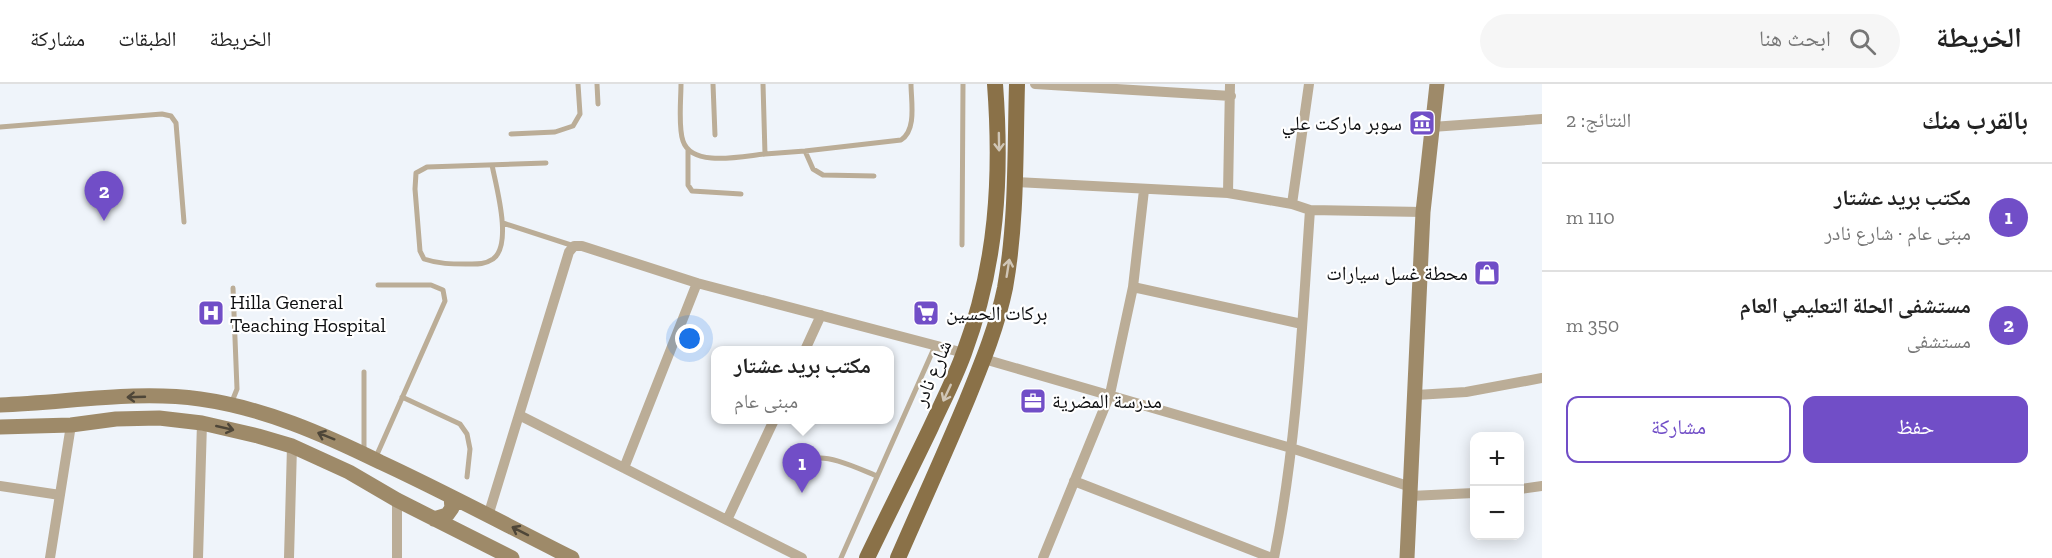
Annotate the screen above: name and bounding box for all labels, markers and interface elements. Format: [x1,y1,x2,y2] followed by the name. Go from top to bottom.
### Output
[1480,14,1900,68] search box
[1936,21,2022,54] text: الخريطة
[1759,25,1831,52] text: ابحث هنا
[1846,25,1879,58] icon: search
[30,26,85,51] text: مشاركة
[118,26,177,51] text: الطبقات
[210,26,271,51] text: الخريطة
[1922,104,2028,136] text: بالقرب منك
[1407,108,1437,138] museum icon: سوبر ماركت علي
[1566,108,1631,132] text: النتائج: 2
[1282,111,1402,139] place label: سوبر ماركت علي
[993,132,1005,152] one-way arrow
[84,172,124,221] pin: 2
[1834,184,1971,211] text: مكتب بريد عشتار
[1566,205,1615,229] text: 110 m
[2004,205,2013,229] text: 1
[1824,221,1971,245] text: مبنى عام · شارع نادر
[1472,258,1502,288] shop icon: محطة غسل سيارات
[1003,259,1014,279] one-way arrow
[1326,261,1468,285] place label: محطة غسل سيارات
[230,290,386,337] place label: Hilla General Teaching Hospital
[1740,292,1971,319] text: مستشفى الحلة التعليمي العام
[196,298,226,328] hospital icon: Hilla General Teaching Hospital
[911,298,941,328] supermarket icon: بركات الحسين
[946,301,1047,325] place label: بركات الحسين
[1566,313,1619,337] text: 350 m
[2003,313,2014,337] text: 2
[675,324,704,353] your location
[1907,329,1971,353] text: مستشفى
[907,336,957,411] street label: شارع نادر
[711,346,894,424] popup
[734,352,871,379] text: مكتب بريد عشتار
[940,383,952,401] one-way arrow
[1018,386,1048,416] office icon: مدرسة المضرية
[734,389,798,413] text: مبنى عام
[1052,389,1162,413] place label: مدرسة المضرية
[127,392,147,403] one-way arrow
[1566,396,1791,463] button: مشاركة
[1803,396,2028,463] button: حفظ
[215,423,234,435] one-way arrow
[317,430,336,441] one-way arrow
[1470,432,1524,540] map controls
[1470,432,1524,486] button: +
[782,444,822,493] pin: 1
[1470,486,1524,540] button: −
[511,525,529,537] one-way arrow

